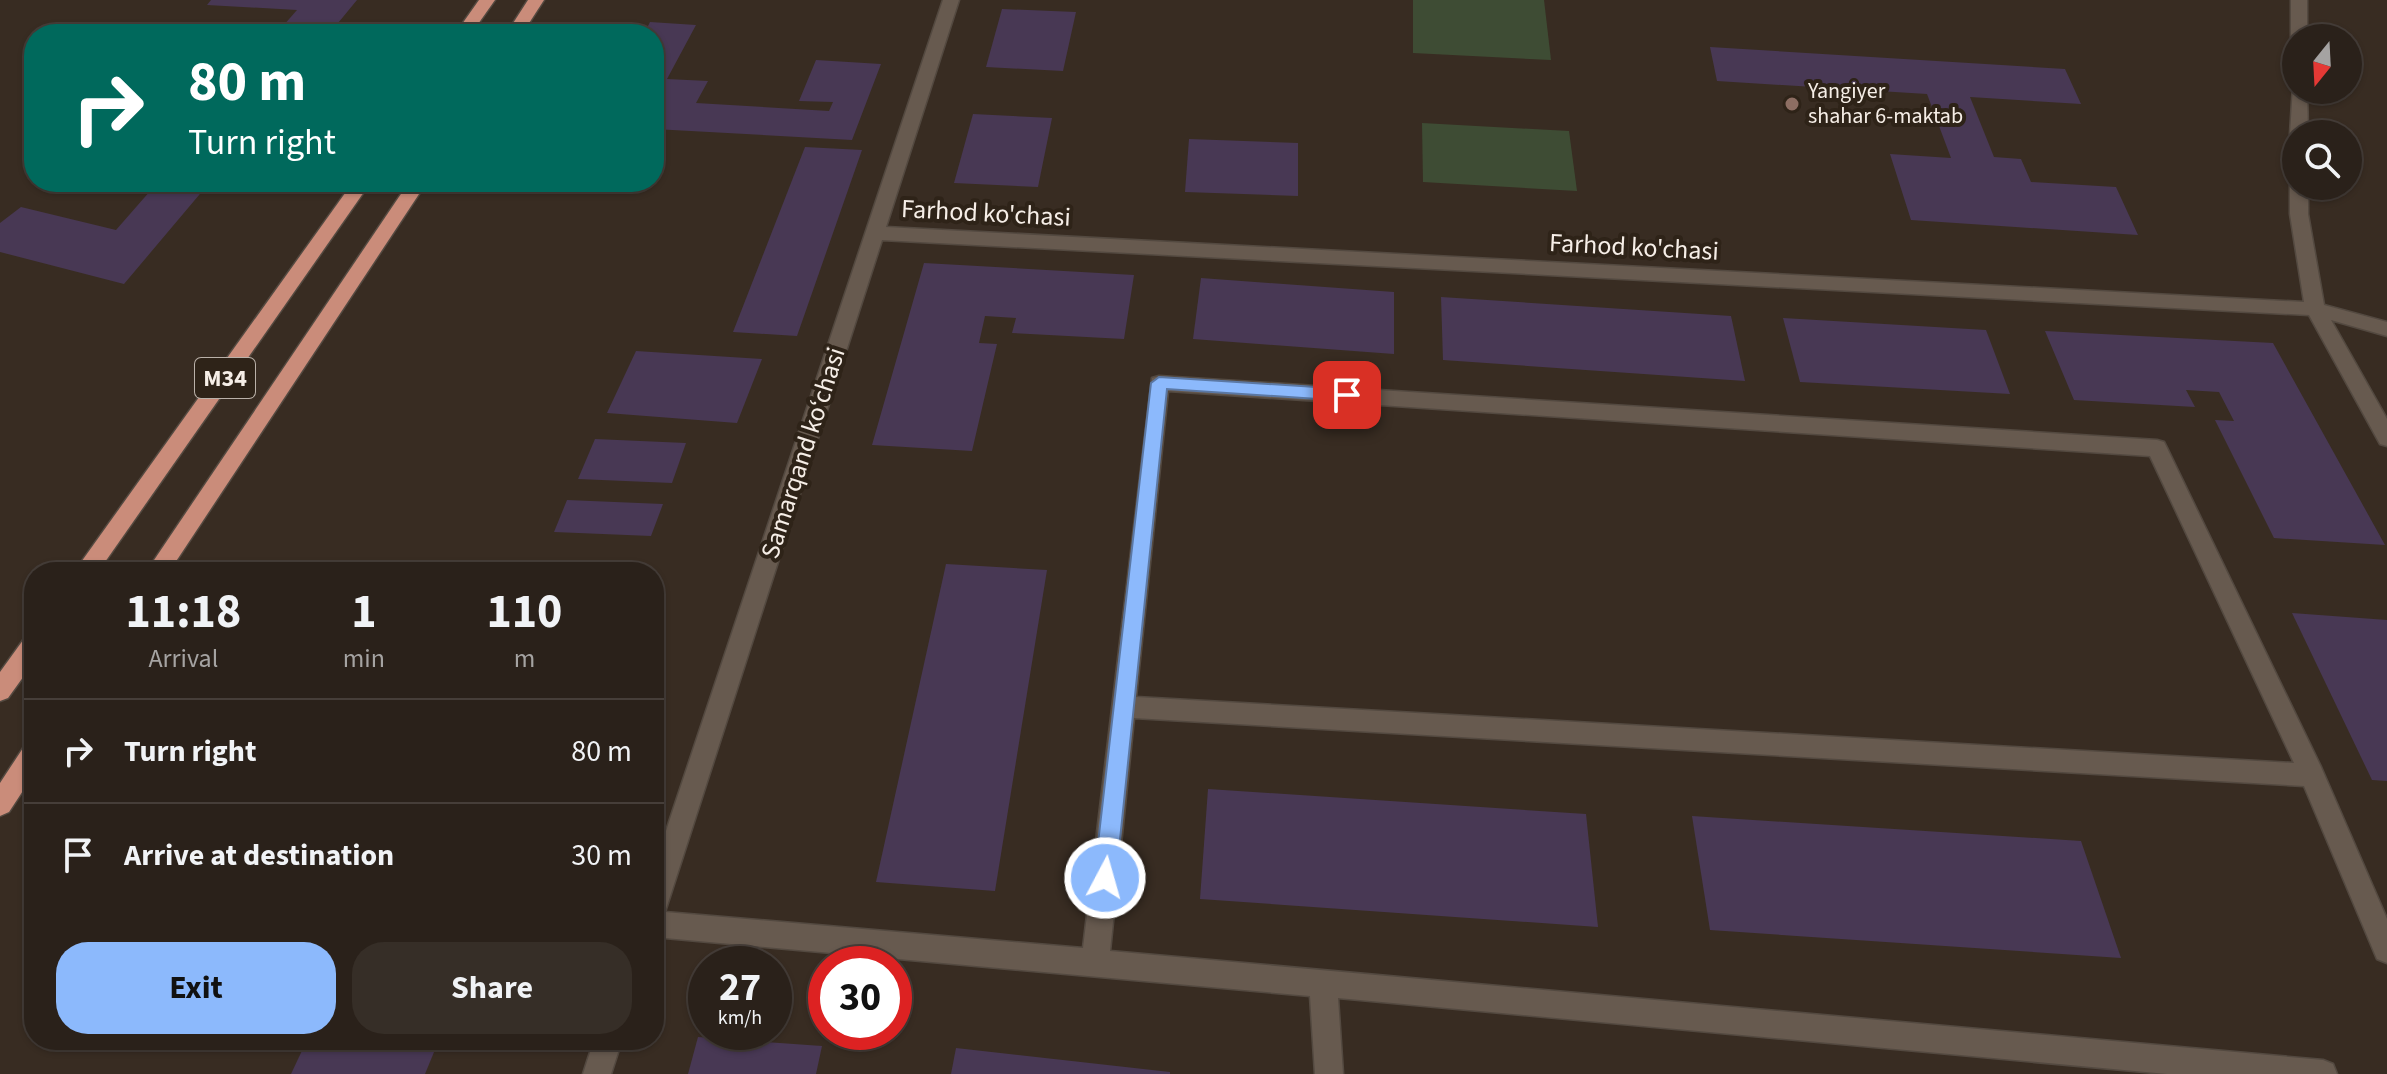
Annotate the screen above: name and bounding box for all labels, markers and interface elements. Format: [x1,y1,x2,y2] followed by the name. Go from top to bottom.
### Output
[2282,24,2362,104] north arrow
[2282,24,2362,200] map controls
[188,43,306,122] text: 80 m
[56,56,160,160] icon: right
[1807,75,1963,132] place label: Yangiyer shahar 6-maktab
[1783,95,1801,113] marker: Yangiyer shahar 6-maktab
[188,117,336,168] text: Turn right
[2282,120,2362,200] button: search
[900,190,1072,236] street label: Farhod ko'chasi
[1548,224,1720,270] street label: Farhod ko'chasi
[751,343,855,563] street label: Samarqand ko‘chasi
[195,358,255,398] road number: M34
[1313,361,1381,429] pin
[1325,373,1369,417] icon: arrive
[125,578,241,646] text: 11:18
[351,578,377,646] text: 1
[486,578,562,646] text: 110
[148,640,218,677] text: Arrival
[343,640,385,677] text: min
[514,640,535,677] text: m
[56,729,100,773] icon: right
[124,730,256,773] text: Turn right
[571,730,632,773] text: 80 m
[56,833,100,877] icon: arrive
[124,834,394,877] text: Arrive at destination
[571,834,632,877] text: 30 m
[1063,836,1147,920] position arrow
[56,942,336,1034] button: Exit
[352,942,632,1034] button: Share
[808,946,912,1050] speed limit sign: 30
[719,959,761,1016] text: 27
[718,1004,762,1032] text: km/h

